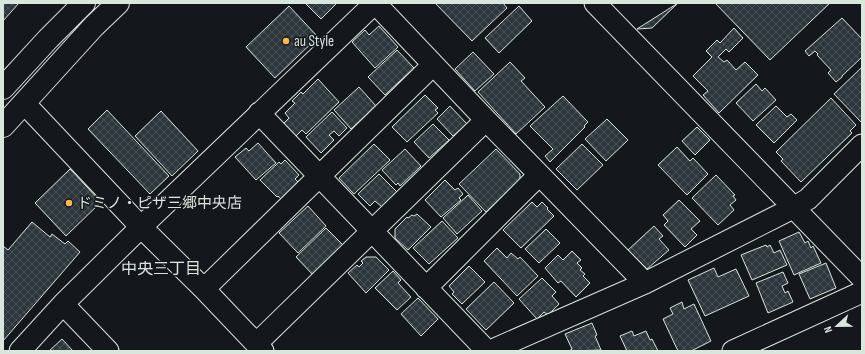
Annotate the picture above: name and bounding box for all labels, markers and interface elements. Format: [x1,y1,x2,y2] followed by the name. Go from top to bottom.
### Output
[294,32,334,51] place label: au Style
[281,36,291,46] marker: au Style
[77,194,242,213] place label: ドミノ・ピザ三郷中央店
[64,198,74,208] marker: ドミノ・ピザ三郷中央店
[121,260,201,279] district label: 中央三丁目
[817,306,857,346] north arrow
[821,324,835,335] text: N

